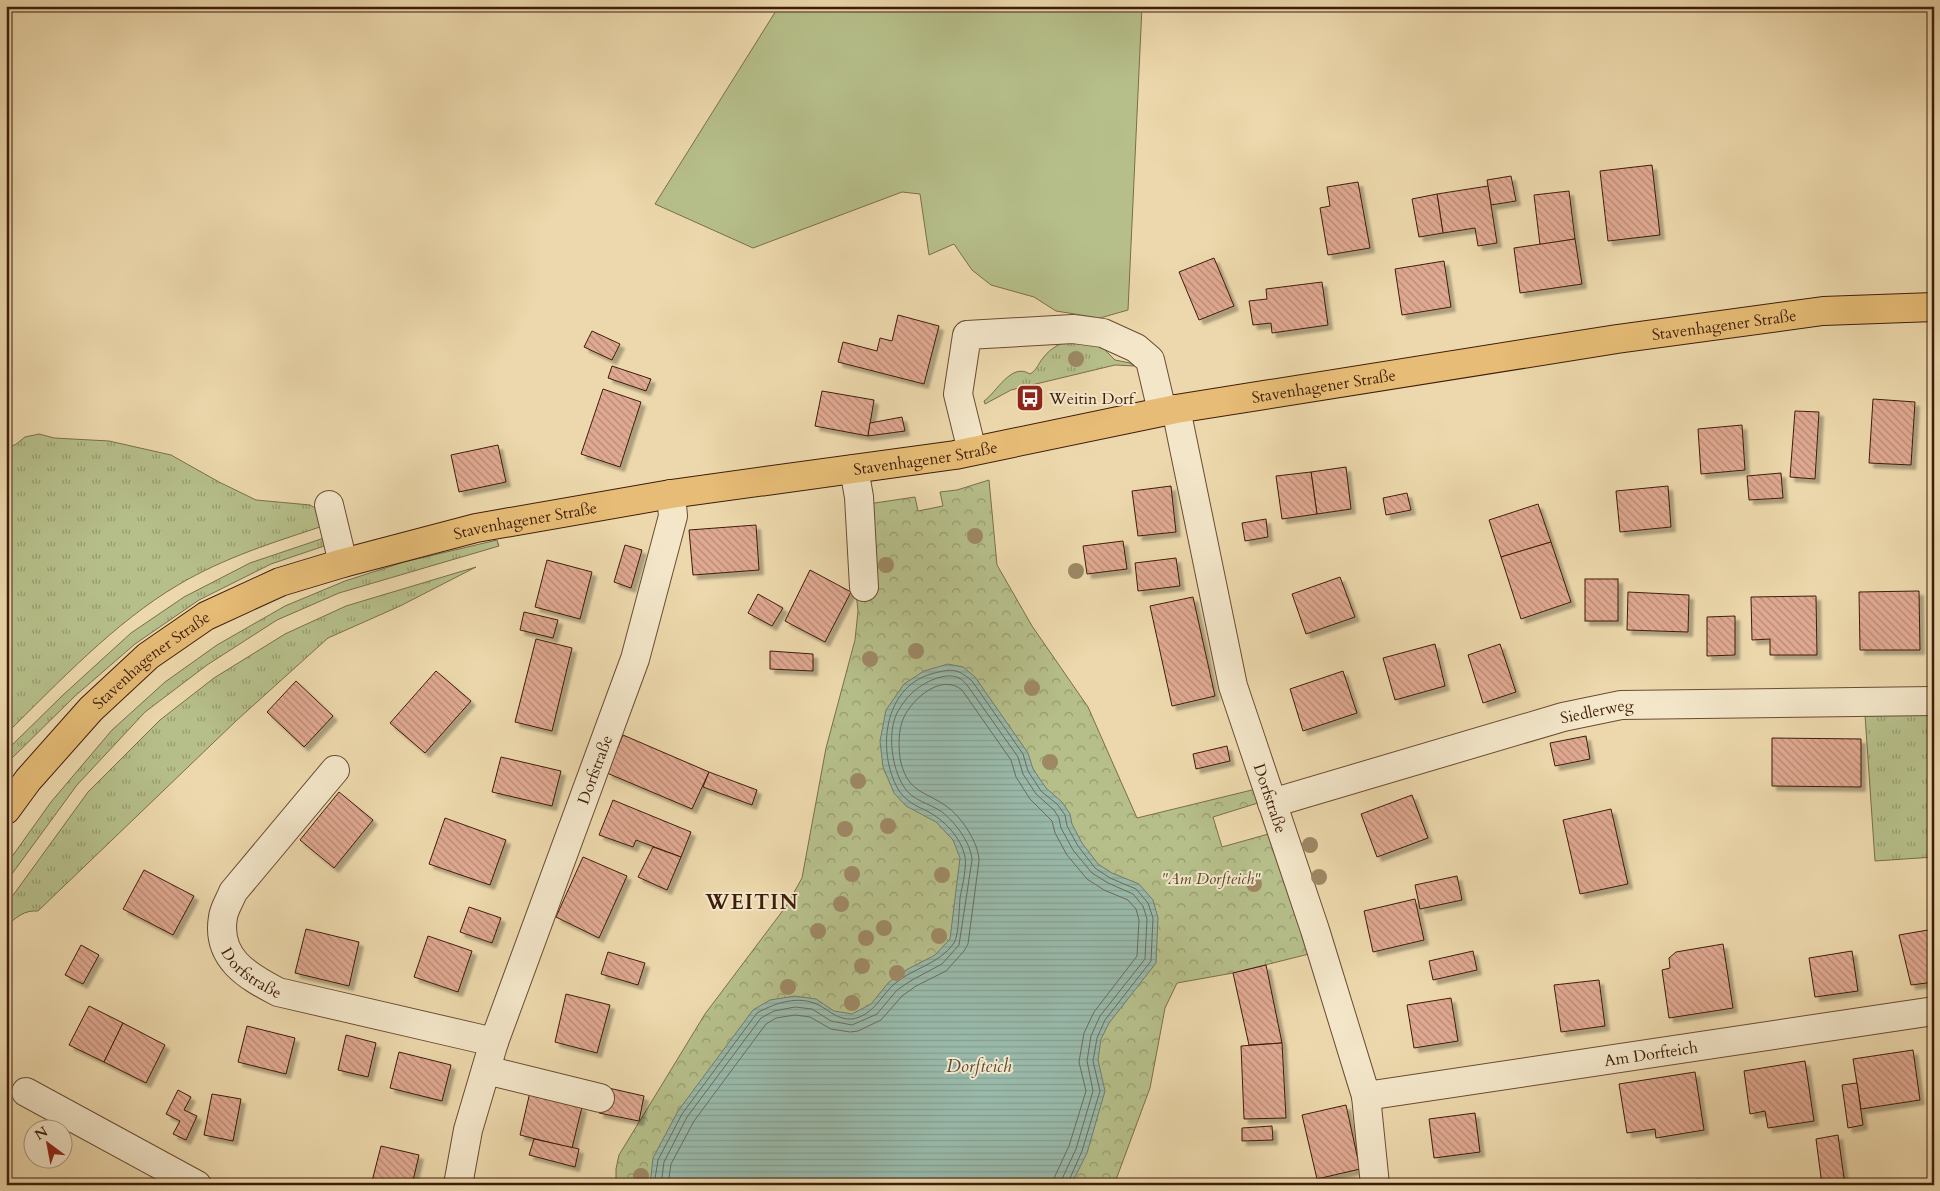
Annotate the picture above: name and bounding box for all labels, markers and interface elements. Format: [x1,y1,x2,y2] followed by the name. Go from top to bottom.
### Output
[1651,305,1798,346] street label: Stavenhagener Straße
[1250,364,1397,409] street label: Stavenhagener Straße
[1015,383,1045,413] bus stop icon: Weitin Dorf
[1048,388,1137,410] place label: Weitin Dorf
[852,436,1000,481] street label: Stavenhagener Straße
[451,497,599,545] street label: Stavenhagener Straße
[88,606,215,714] street label: Stavenhagener Straße
[1558,695,1634,729] street label: Siedlerweg
[572,732,618,808] street label: Dorfstraße
[1248,761,1292,836] street label: Dorfstraße
[1161,868,1261,890] park label: "Am Dorfteich"
[704,888,799,917] district label: WEITIN
[215,943,285,1004] street label: Dorfstraße
[1603,1036,1700,1072] street label: Am Dorfteich
[946,1054,1012,1079] water label: Dorfteich
[22,1118,72,1168] north arrow
[31,1122,52,1145] text: N

